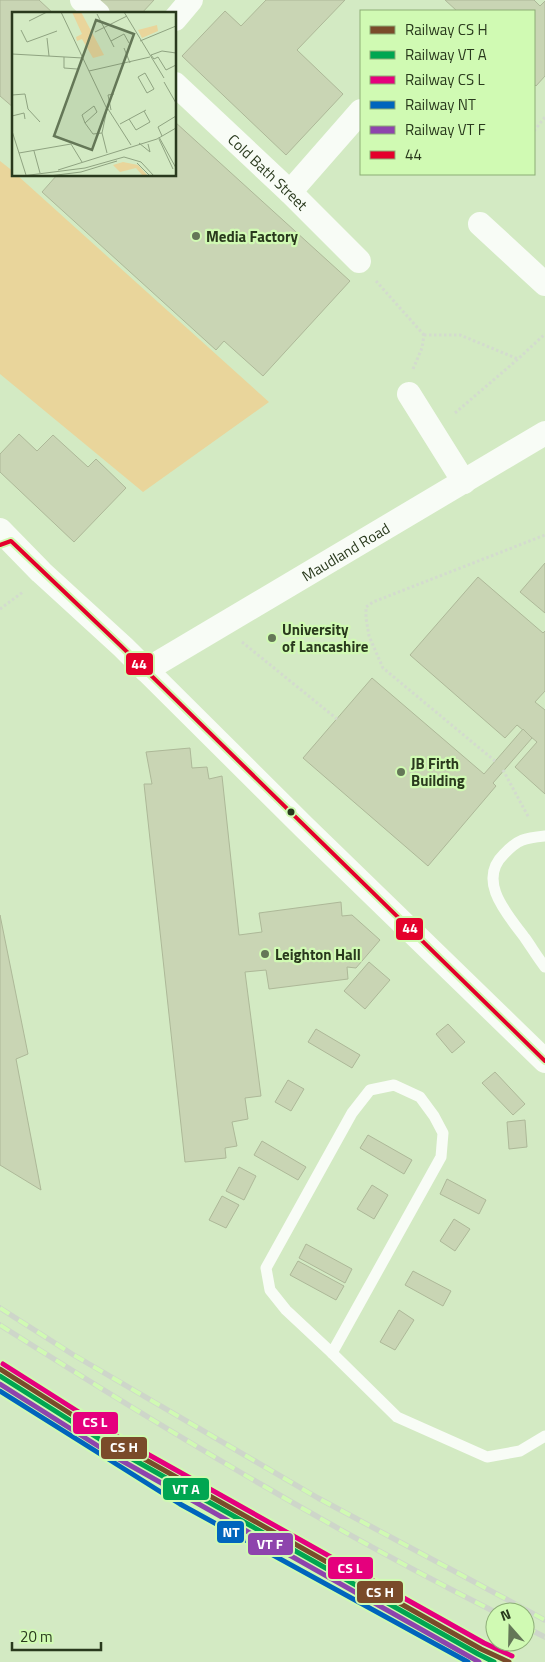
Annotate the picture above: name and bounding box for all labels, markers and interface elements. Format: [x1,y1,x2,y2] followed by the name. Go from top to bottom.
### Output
[360,10,535,175] legend
[12,12,176,176] inset map
[405,18,488,41] text: Railway CS H
[405,43,487,66] text: Railway VT A
[405,68,485,91] text: Railway CS L
[405,93,476,116] text: Railway NT
[405,118,486,141] text: Railway VT F
[223,128,314,216] street label: Cold Bath Street
[405,143,422,166] text: 44
[206,225,299,248] place label: Media Factory
[190,230,202,242] marker: Media Factory
[297,516,394,587] street label: Maudland Road
[282,618,369,658] place label: University of Lancashire
[266,632,278,644] marker: University of Lancashire
[125,652,154,676] line badge: 44
[131,653,147,674] text: 44
[411,752,465,792] place label: JB Firth Building
[395,766,407,778] marker: JB Firth Building
[286,807,296,817] unlabelled marker
[395,917,424,941] line badge: 44
[402,917,418,938] text: 44
[275,943,361,966] place label: Leighton Hall
[259,948,271,960] marker: Leighton Hall
[72,1411,119,1435] line badge: CS L
[83,1411,108,1432] text: CS L
[100,1436,148,1460] line badge: CS H
[110,1436,138,1457] text: CS H
[162,1477,210,1501] line badge: VT A
[172,1478,200,1499] text: VT A
[216,1520,245,1544] line badge: NT
[222,1521,240,1542] text: NT
[247,1532,294,1556] line badge: VT F
[257,1533,284,1554] text: VT F
[327,1556,374,1580] line badge: CS L
[338,1557,363,1578] text: CS L
[356,1580,404,1604] line badge: CS H
[366,1581,394,1602] text: CS H
[485,1602,535,1652] north arrow
[497,1603,514,1626] text: N
[12,1620,101,1652] scale bar
[20,1625,53,1648] text: 20 m

